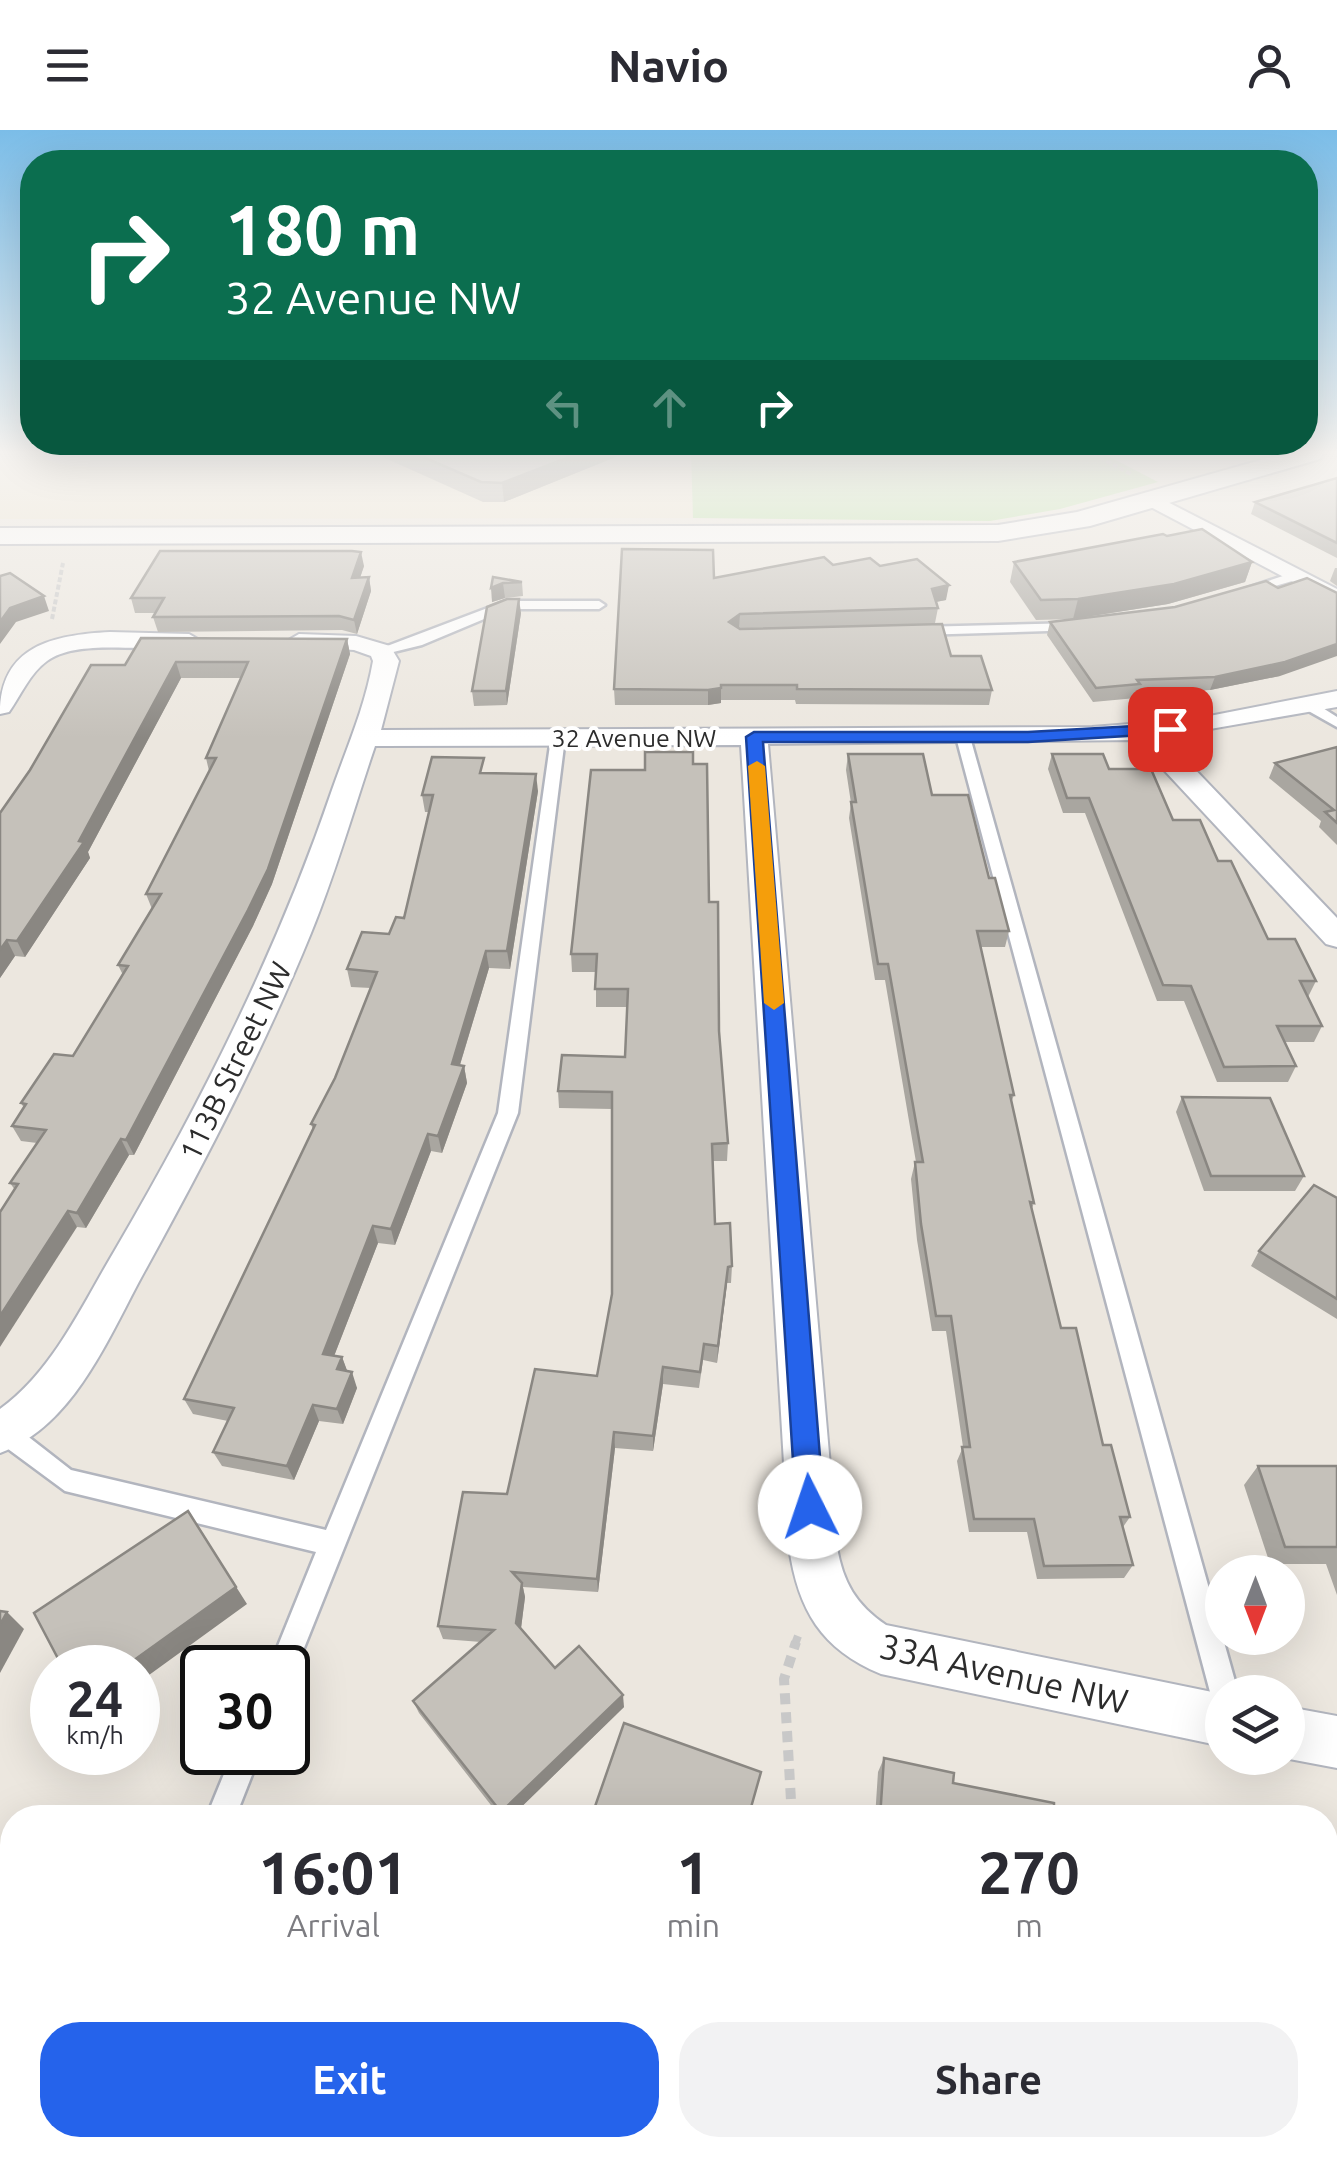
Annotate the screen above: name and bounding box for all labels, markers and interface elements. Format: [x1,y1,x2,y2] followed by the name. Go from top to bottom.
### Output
[40,38,95,93] icon: menu
[1242,38,1297,93] icon: person
[608,40,729,91] text: Navio
[60,190,190,320] icon: right
[225,190,420,268] text: 180 m
[225,272,522,323] text: 32 Avenue NW
[537,380,592,435] icon: left
[642,380,697,435] icon: ahead
[747,380,802,435] icon: right
[1128,687,1213,772] pin
[1143,702,1198,757] icon: arrive
[552,724,716,752] street label: 32 Avenue NW
[172,956,298,1166] street label: 113B Street NW
[758,1455,862,1559] position arrow
[1205,1555,1305,1655] north arrow
[1205,1555,1305,1775] map controls
[876,1625,1132,1721] street label: 33A Avenue NW
[180,1645,310,1775] speed limit sign: 30
[67,1670,123,1726] text: 24
[1205,1675,1305,1775] button: layers
[66,1721,124,1749] text: km/h
[258,1838,408,1905] text: 16:01
[676,1838,710,1905] text: 1
[978,1838,1080,1905] text: 270
[287,1907,380,1943] text: Arrival
[666,1907,720,1943] text: min
[1015,1907,1043,1943] text: m
[40,2022,659,2137] button: Exit
[679,2022,1298,2137] button: Share

